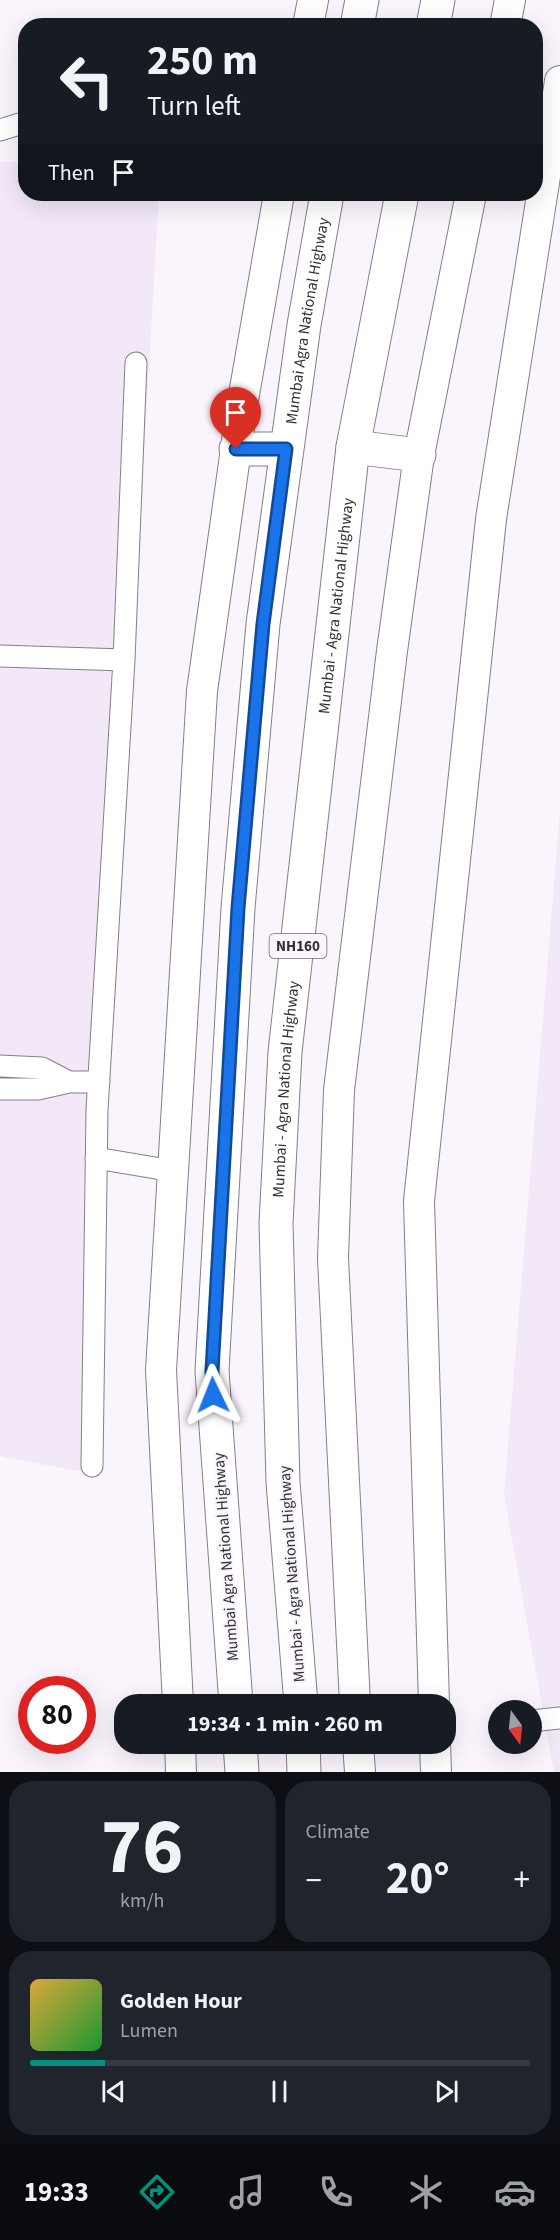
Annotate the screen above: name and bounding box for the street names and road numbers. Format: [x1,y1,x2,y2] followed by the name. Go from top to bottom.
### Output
[280,215,335,426] street label: Mumbai Agra National Highway
[313,496,359,715] street label: Mumbai - Agra National Highway
[270,934,326,958] road number: NH160
[267,979,305,1198] street label: Mumbai - Agra National Highway
[208,1451,244,1662] street label: Mumbai Agra National Highway
[273,1464,311,1683] street label: Mumbai - Agra National Highway

